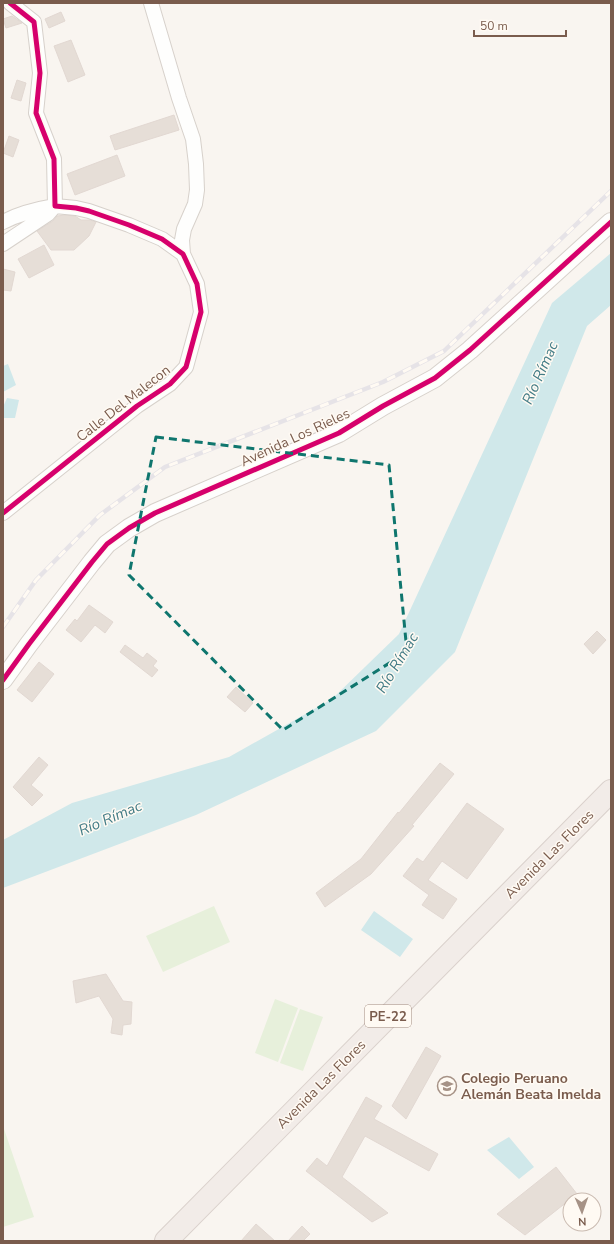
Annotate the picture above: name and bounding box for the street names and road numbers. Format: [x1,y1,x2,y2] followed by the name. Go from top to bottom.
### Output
[72,361,174,446] street label: Calle Del Malecon
[237,404,353,471] street label: Avenida Los Rieles
[501,805,598,903] street label: Avenida Las Flores
[365,1005,411,1027] road number: PE-22
[273,1035,370,1133] street label: Avenida Las Flores

